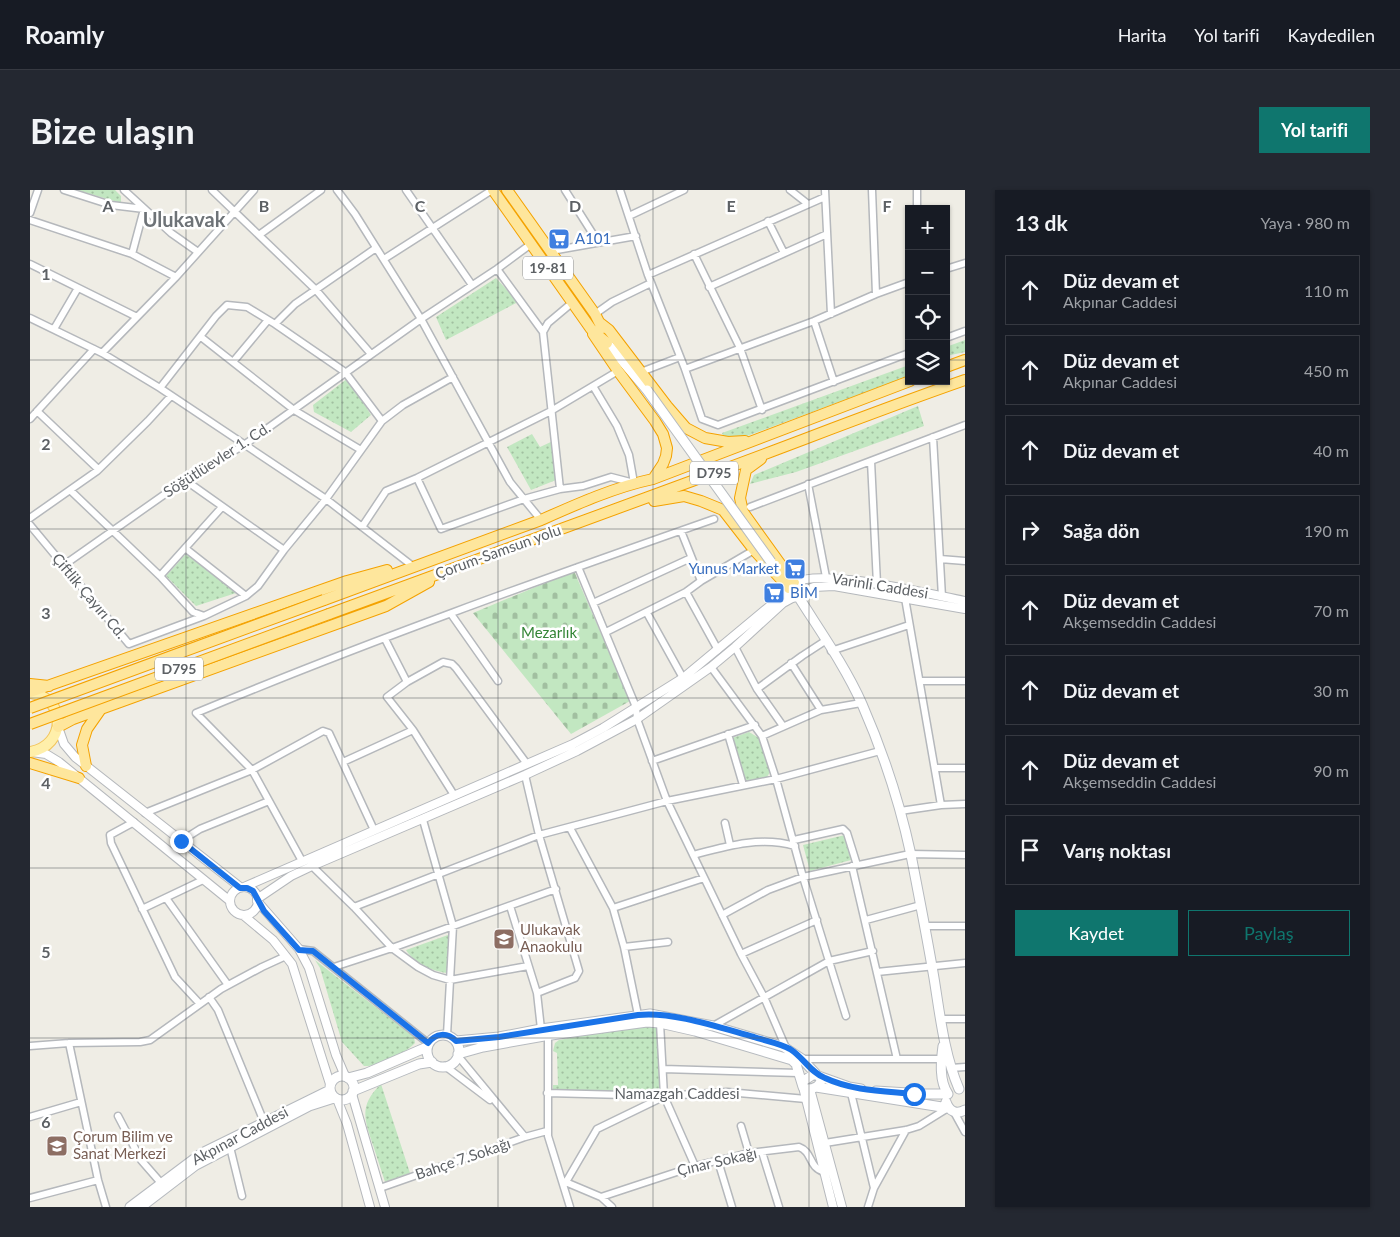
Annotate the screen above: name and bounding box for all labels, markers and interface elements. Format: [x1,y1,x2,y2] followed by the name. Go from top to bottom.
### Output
[25,20,104,49] text: Roamly
[1118,24,1166,46] text: Harita
[1194,24,1260,46] text: Yol tarifi
[1288,24,1375,46] text: Kaydedilen
[1259,107,1370,153] button: Yol tarifi
[30,109,195,151] text: Bize ulaşın
[101,196,114,215] text: A
[259,196,269,215] text: B
[415,196,426,215] text: C
[569,196,581,215] text: D
[726,196,736,215] text: E
[882,196,892,215] text: F
[905,205,950,385] map controls
[905,205,950,250] button: +
[143,207,226,231] district label: Ulukavak
[1015,210,1068,235] text: 13 dk
[1261,213,1350,232] text: Yaya · 980 m
[547,227,571,251] supermarket icon: A101
[575,229,611,247] place label: A101
[905,250,950,295] button: −
[523,256,573,280] road number: 19-81
[41,264,51,283] text: 1
[1063,269,1179,292] text: Düz devam et
[1016,276,1044,304] icon: ahead
[1304,281,1349,300] text: 110 m
[1063,292,1177,311] text: Akpınar Caddesi
[905,295,950,340] button: locate
[905,340,950,385] button: layers
[1063,349,1179,372] text: Düz devam et
[1016,356,1044,384] icon: ahead
[1304,361,1349,380] text: 450 m
[1063,372,1177,391] text: Akpınar Caddesi
[160,418,273,500] street label: Söğütlüevler 1. Cd.
[41,434,51,453] text: 2
[1016,436,1044,464] icon: ahead
[1063,439,1179,462] text: Düz devam et
[1313,441,1349,460] text: 40 m
[690,462,738,484] road number: D795
[1016,516,1044,544] icon: right
[1063,519,1140,542] text: Sağa dön
[432,520,563,582] street label: Çorum-Samsun yolu
[1304,521,1349,540] text: 190 m
[49,549,131,642] street label: Çiftlik Çayırı Cd.
[783,557,807,581] supermarket icon: Yunus Market
[688,559,780,577] place label: Yunus Market
[831,569,930,602] street label: Varinli Caddesi
[762,581,786,605] supermarket icon: BİM
[790,583,818,601] place label: BİM
[1063,589,1179,612] text: Düz devam et
[1016,596,1044,624] icon: ahead
[1313,601,1349,620] text: 70 m
[41,603,51,622] text: 3
[1063,612,1216,631] text: Akşemseddin Caddesi
[521,623,577,641] park label: Mezarlık
[155,658,203,680] road number: D795
[1016,676,1044,704] icon: ahead
[1063,679,1179,702] text: Düz devam et
[1313,681,1349,700] text: 30 m
[1063,749,1179,772] text: Düz devam et
[1016,756,1044,784] icon: ahead
[1313,761,1349,780] text: 90 m
[1063,772,1216,791] text: Akşemseddin Caddesi
[41,773,51,792] text: 4
[170,830,193,853] route end
[1016,836,1044,864] icon: arrive
[1063,839,1171,862] text: Varış noktası
[1015,910,1178,956] button: Kaydet
[1188,910,1350,956] button: Paylaş
[520,920,582,955] place label: Ulukavak Anaokulu
[492,927,516,951] school or university icon: Ulukavak Anaokulu
[41,942,51,961] text: 5
[903,1083,926,1106] route start
[614,1084,740,1102] street label: Namazgah Caddesi
[188,1102,291,1168] street label: Akpınar Caddesi
[41,1112,51,1131] text: 6
[73,1127,173,1162] place label: Çorum Bilim ve Sanat Merkezi
[413,1133,513,1183] street label: Bahçe 7.Sokağı
[45,1134,69,1158] school or university icon: Çorum Bilim ve Sanat Merkezi
[675,1143,758,1179] street label: Çınar Sokağı

